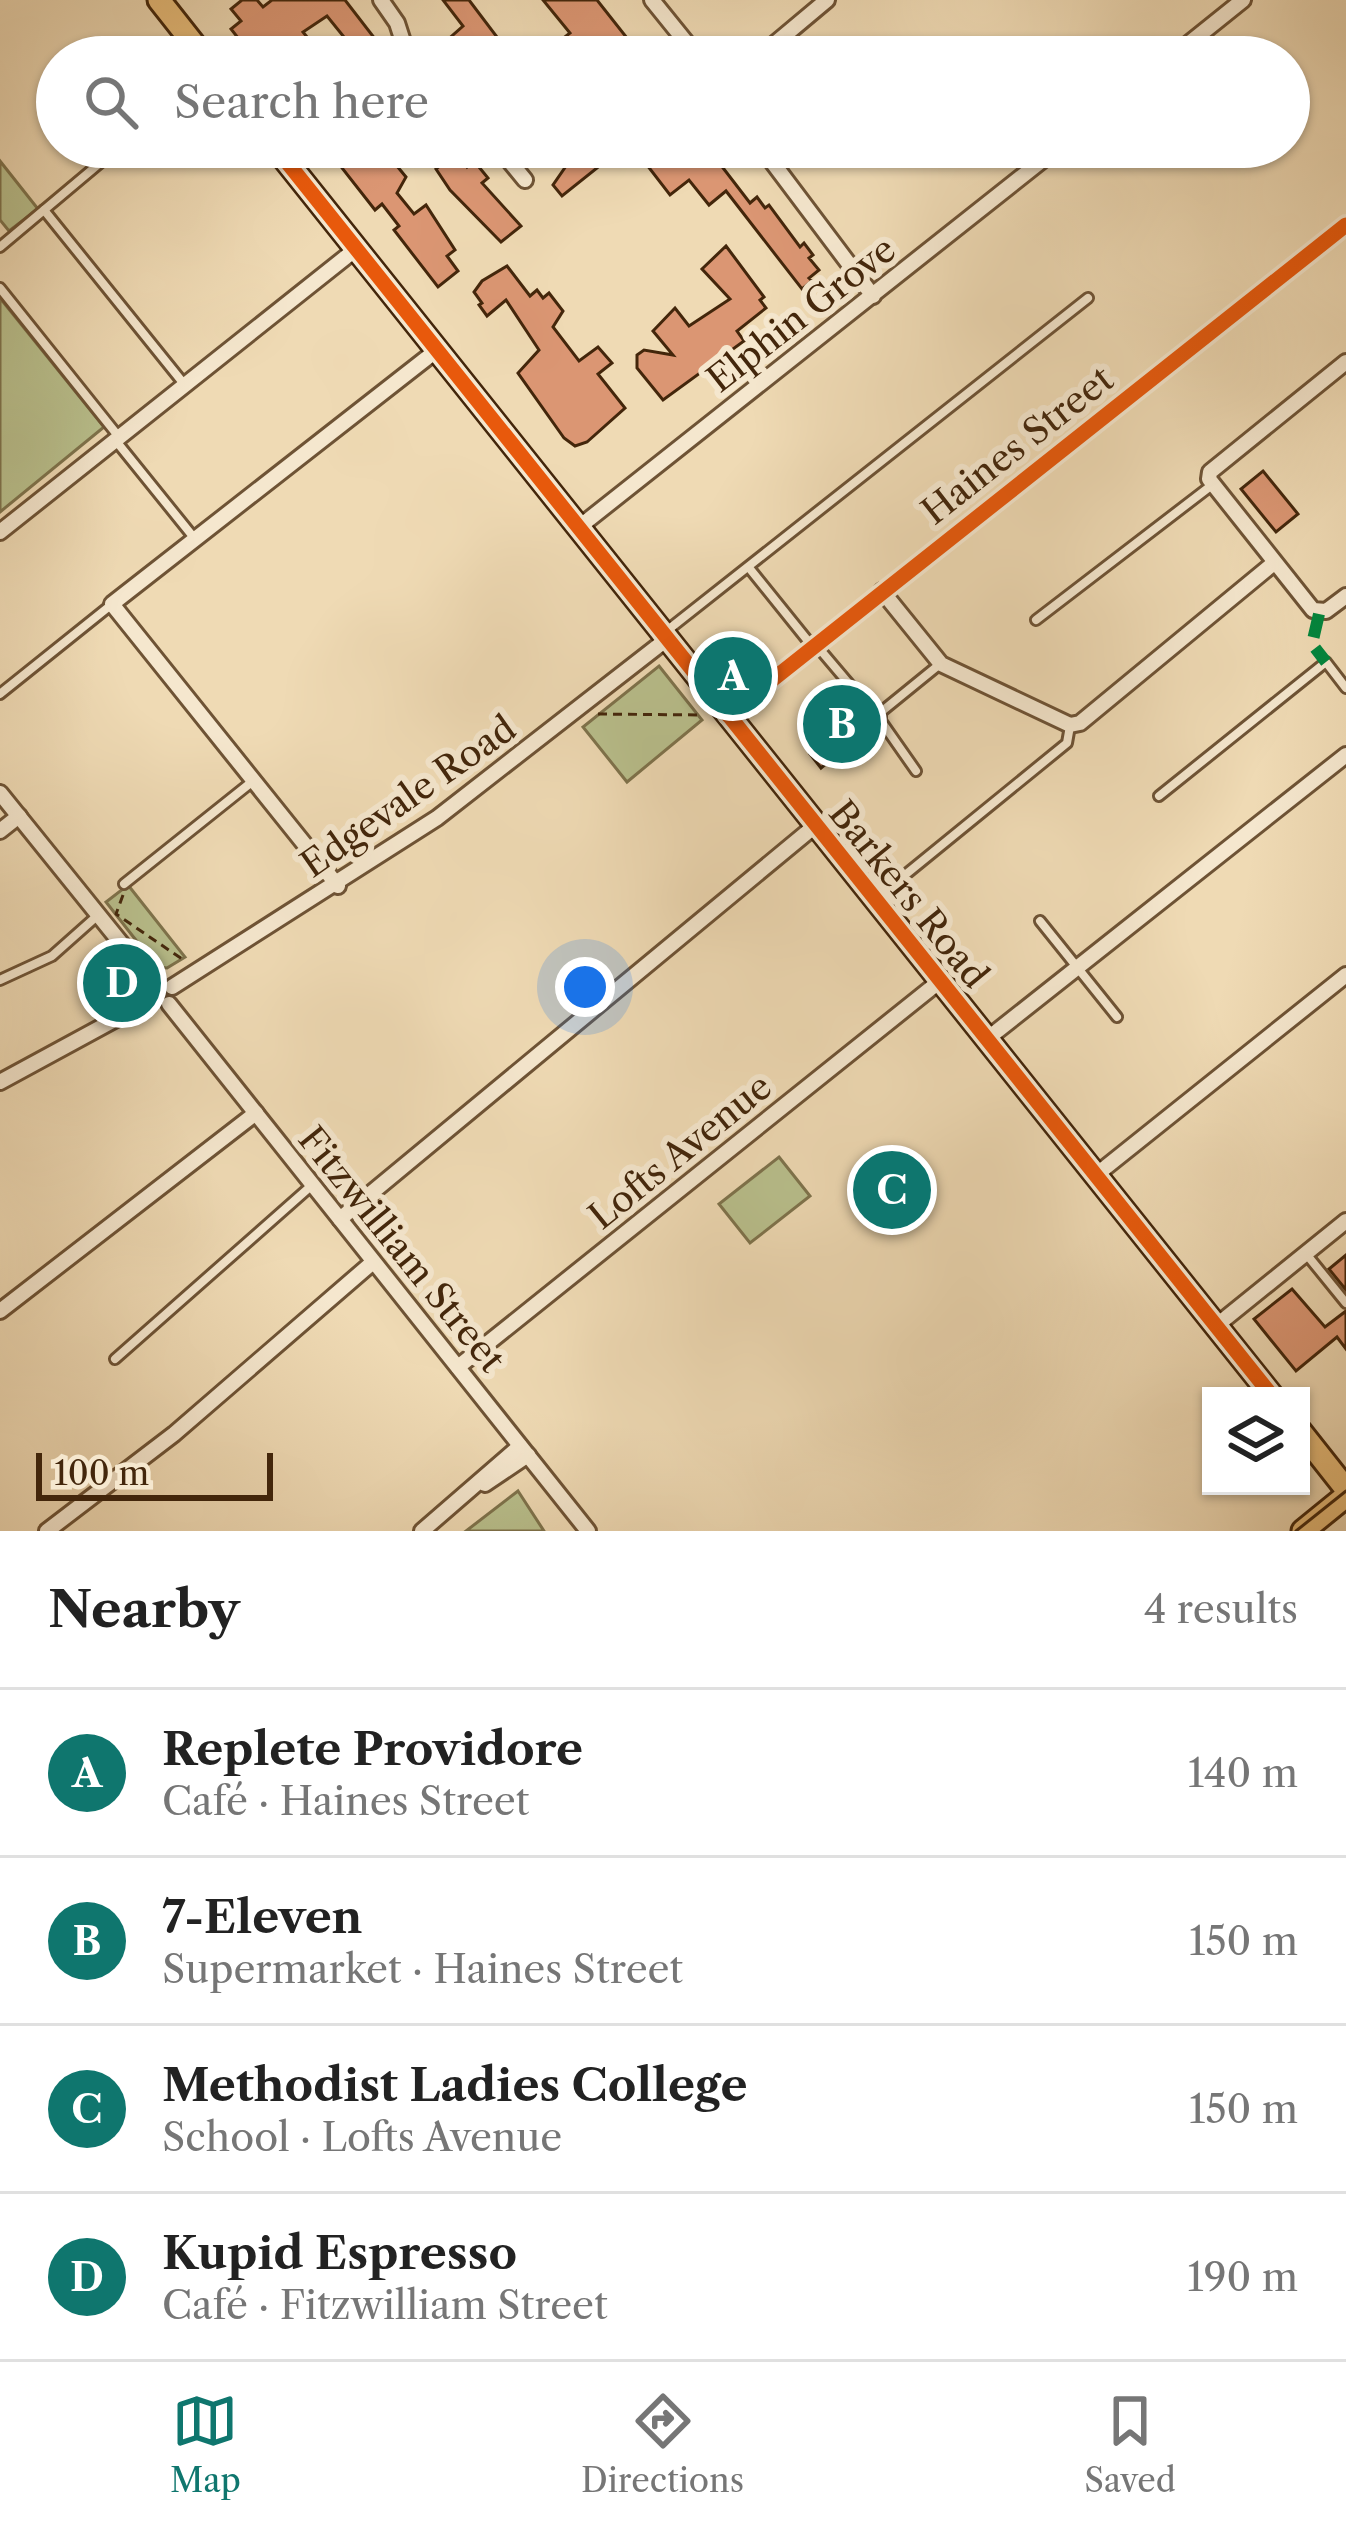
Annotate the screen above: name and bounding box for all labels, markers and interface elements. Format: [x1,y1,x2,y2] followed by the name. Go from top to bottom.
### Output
[36,36,1310,168] search box
[78,69,144,135] icon: search
[174,74,429,130] text: Search here
[698,227,904,401] street label: Elphin Grove
[913,357,1122,533] street label: Haines Street
[694,631,772,721] pin: A
[803,679,881,769] pin: B
[292,706,524,886] street label: Edgevale Road
[820,791,998,997] street label: Barkers Road
[83,938,161,1028] pin: D
[555,957,615,1017] your location
[580,1064,780,1238] street label: Lofts Avenue
[290,1117,515,1381] street label: Fitzwilliam Street
[853,1145,931,1235] pin: C
[1202,1387,1310,1495] map controls
[1202,1387,1310,1495] button: layers
[36,1447,273,1500] scale bar
[54,1453,149,1494] text: 100 m
[48,1578,240,1640] text: Nearby
[1144,1585,1298,1633] text: 4 results
[162,1721,583,1777] text: Replete Providore
[72,1749,102,1797] text: A
[1188,1749,1298,1797] text: 140 m
[162,1777,529,1825] text: Café · Haines Street
[162,1889,362,1945] text: 7-Eleven
[73,1917,102,1965] text: B
[1189,1917,1298,1965] text: 150 m
[162,1945,683,1993] text: Supermarket · Haines Street
[162,2057,747,2113] text: Methodist Ladies College
[71,2085,103,2133] text: C
[1189,2085,1298,2133] text: 150 m
[162,2113,562,2161] text: School · Lofts Avenue
[162,2225,517,2281] text: Kupid Espresso
[70,2253,104,2301] text: D
[1187,2253,1298,2301] text: 190 m
[162,2281,608,2329] text: Café · Fitzwilliam Street
[170,2388,241,2501] tab: Map
[581,2388,744,2501] tab: Directions
[1084,2388,1176,2501] tab: Saved

